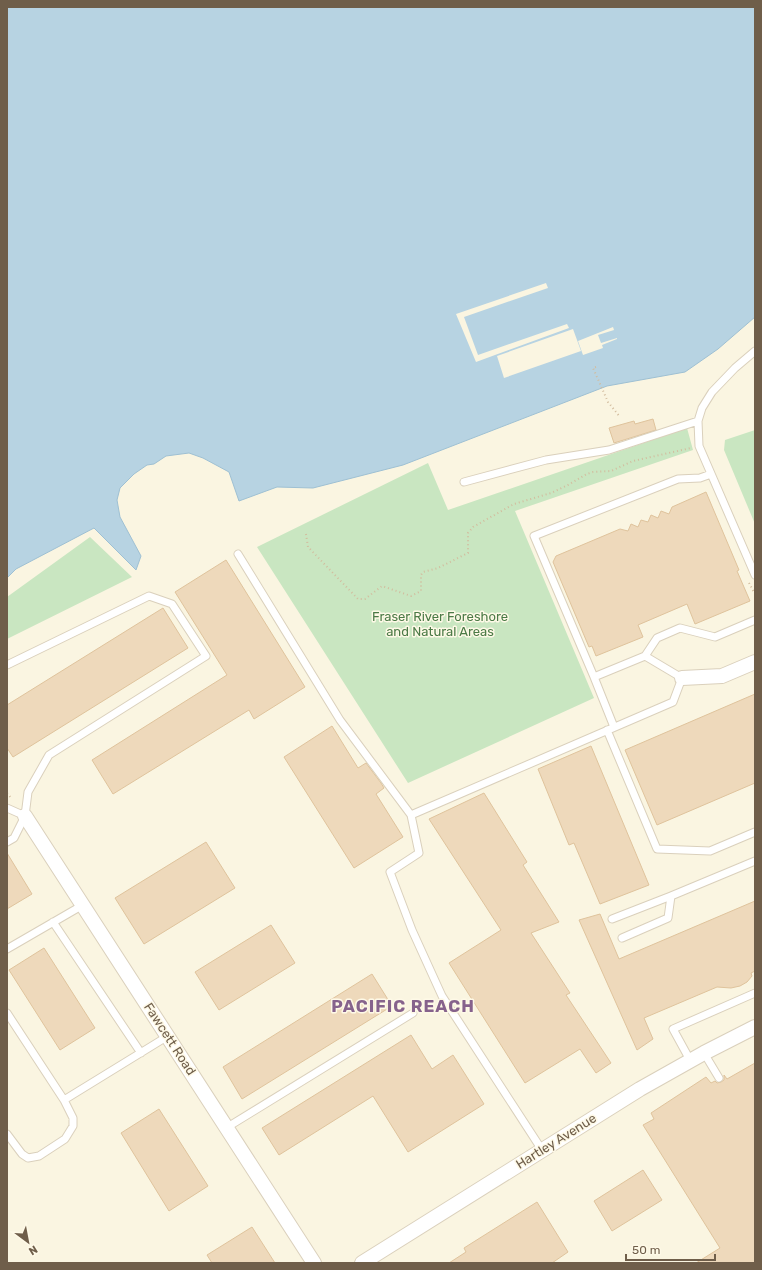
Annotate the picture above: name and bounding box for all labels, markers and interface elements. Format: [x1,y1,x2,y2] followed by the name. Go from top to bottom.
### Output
[372,609,508,639] park label: Fraser River Foreshore and Natural Areas
[331,996,475,1016] district label: PACIFIC REACH
[141,1000,199,1078] street label: Fawcett Road
[513,1110,599,1172] street label: Hartley Avenue
[8,1222,48,1262] north arrow
[626,1236,715,1262] scale bar
[26,1242,40,1258] text: N
[632,1243,660,1257] text: 50 m

